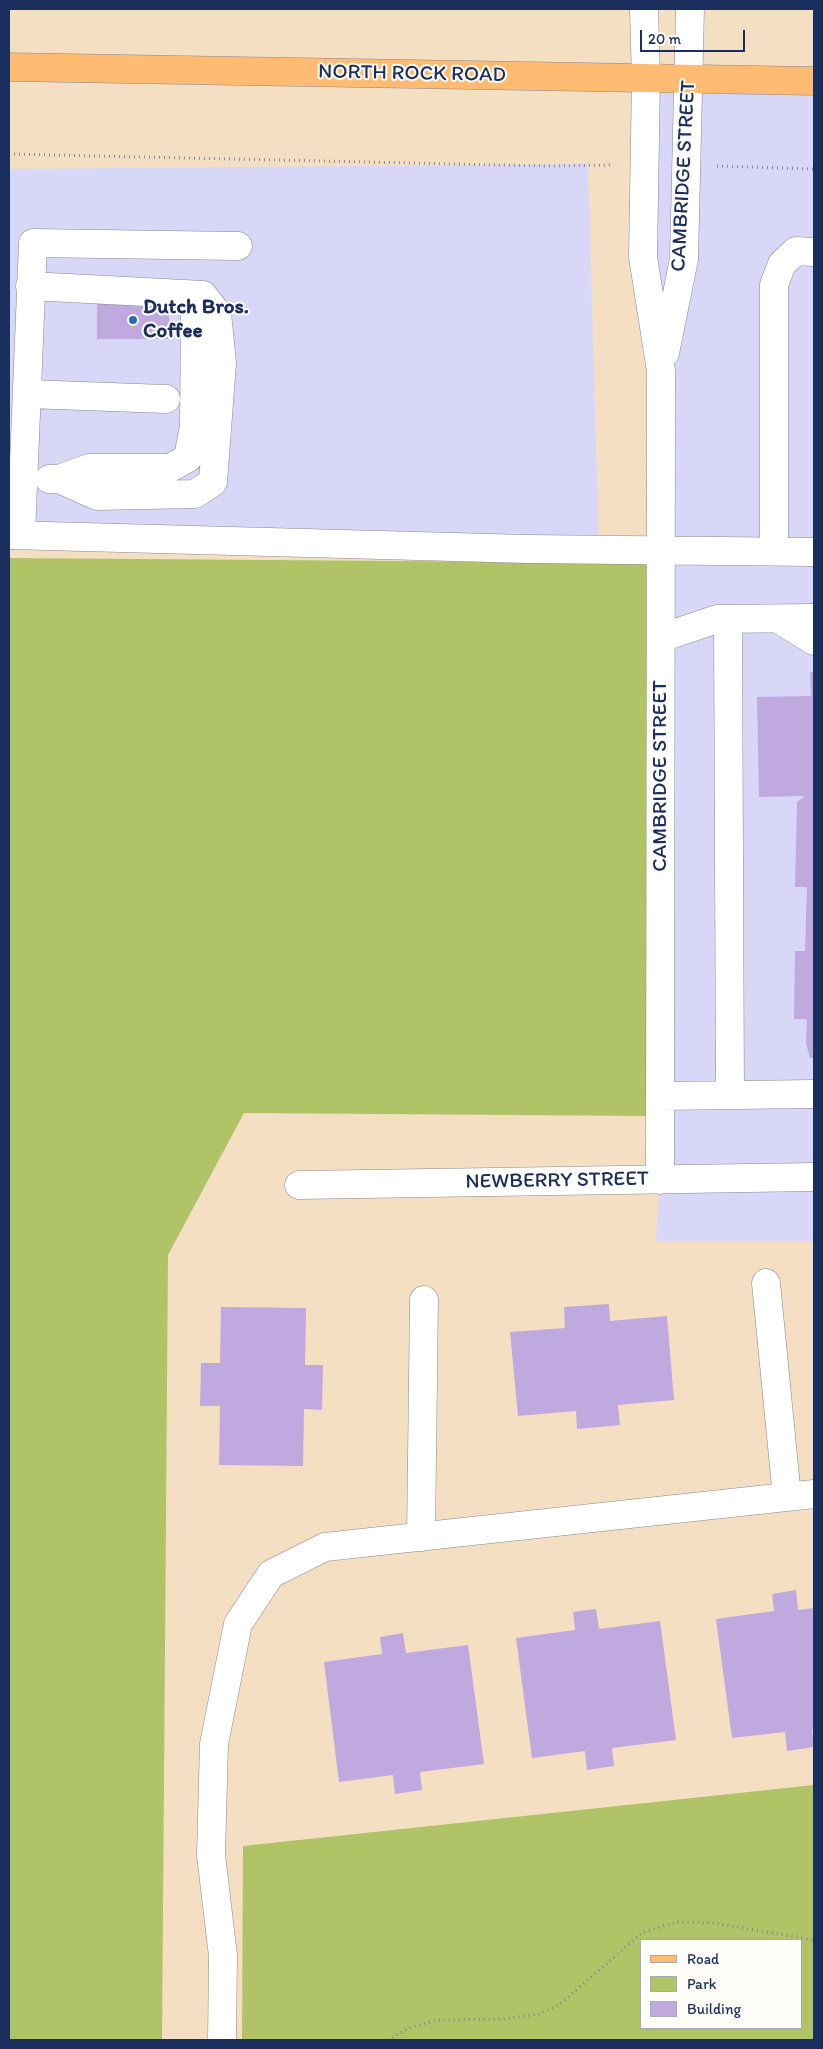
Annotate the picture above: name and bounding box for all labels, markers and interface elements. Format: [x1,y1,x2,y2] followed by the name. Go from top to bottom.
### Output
[643,20,748,52] scale bar
[648,30,681,48] text: 20 m
[318,60,506,88] street label: NORTH ROCK ROAD
[666,80,702,272] street label: CAMBRIDGE STREET
[143,295,249,345] place label: Dutch Bros. Coffee
[127,314,139,326] marker: Dutch Bros. Coffee
[648,680,674,872] street label: CAMBRIDGE STREET
[465,1167,649,1195] street label: NEWBERRY STREET
[640,1939,803,2029] legend
[687,1950,719,1968] text: Road
[687,1975,717,1993] text: Park
[687,2000,741,2018] text: Building

